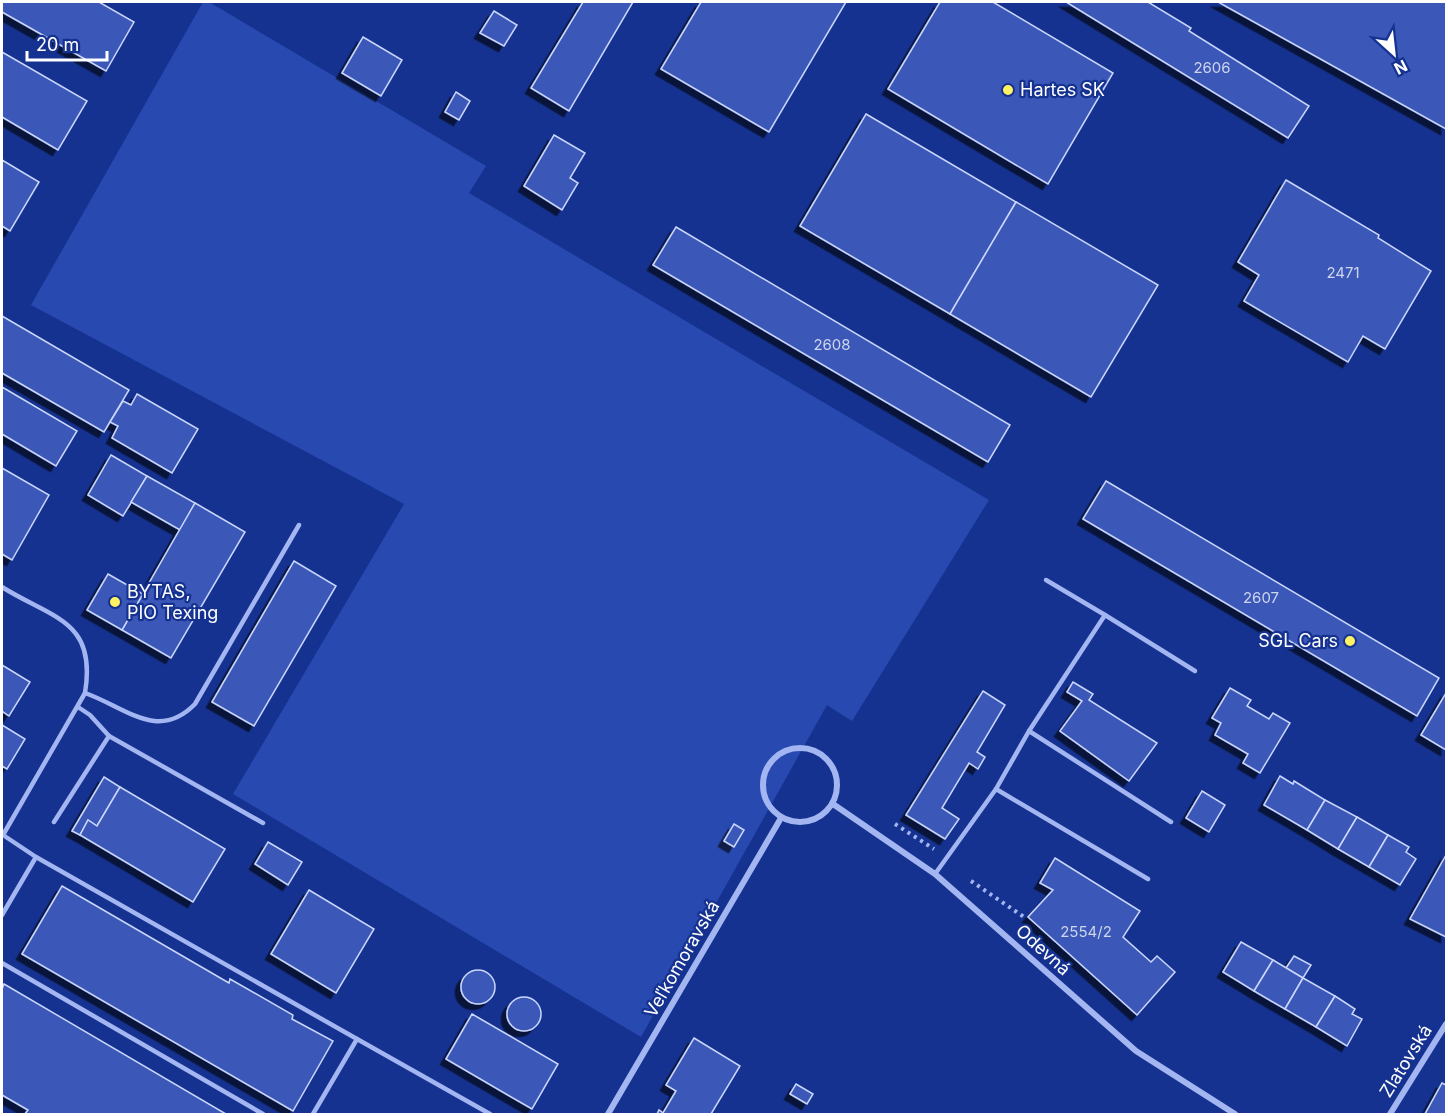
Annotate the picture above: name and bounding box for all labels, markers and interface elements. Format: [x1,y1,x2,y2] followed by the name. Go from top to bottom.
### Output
[27,24,106,62] scale bar
[1364,24,1424,84] north arrow
[36,34,79,55] text: 20 m
[1391,56,1411,79] text: N
[1193,58,1231,77] house number: 2606
[1020,79,1105,100] place label: Hartes SK
[1001,83,1015,97] marker: Hartes SK
[1326,263,1360,282] house number: 2471
[813,335,851,354] house number: 2608
[127,581,218,623] place label: BYTAS, PIO Texing
[1243,588,1279,607] house number: 2607
[108,595,122,609] marker: BYTAS, PIO Texing
[1258,630,1338,651] place label: SGL Cars
[1343,634,1357,648] marker: SGL Cars
[640,897,723,1021] street label: Veľkomoravská
[1012,920,1075,979] street label: Odevná
[1060,922,1112,941] house number: 2554/2
[1375,1021,1436,1101] street label: Zlatovská

